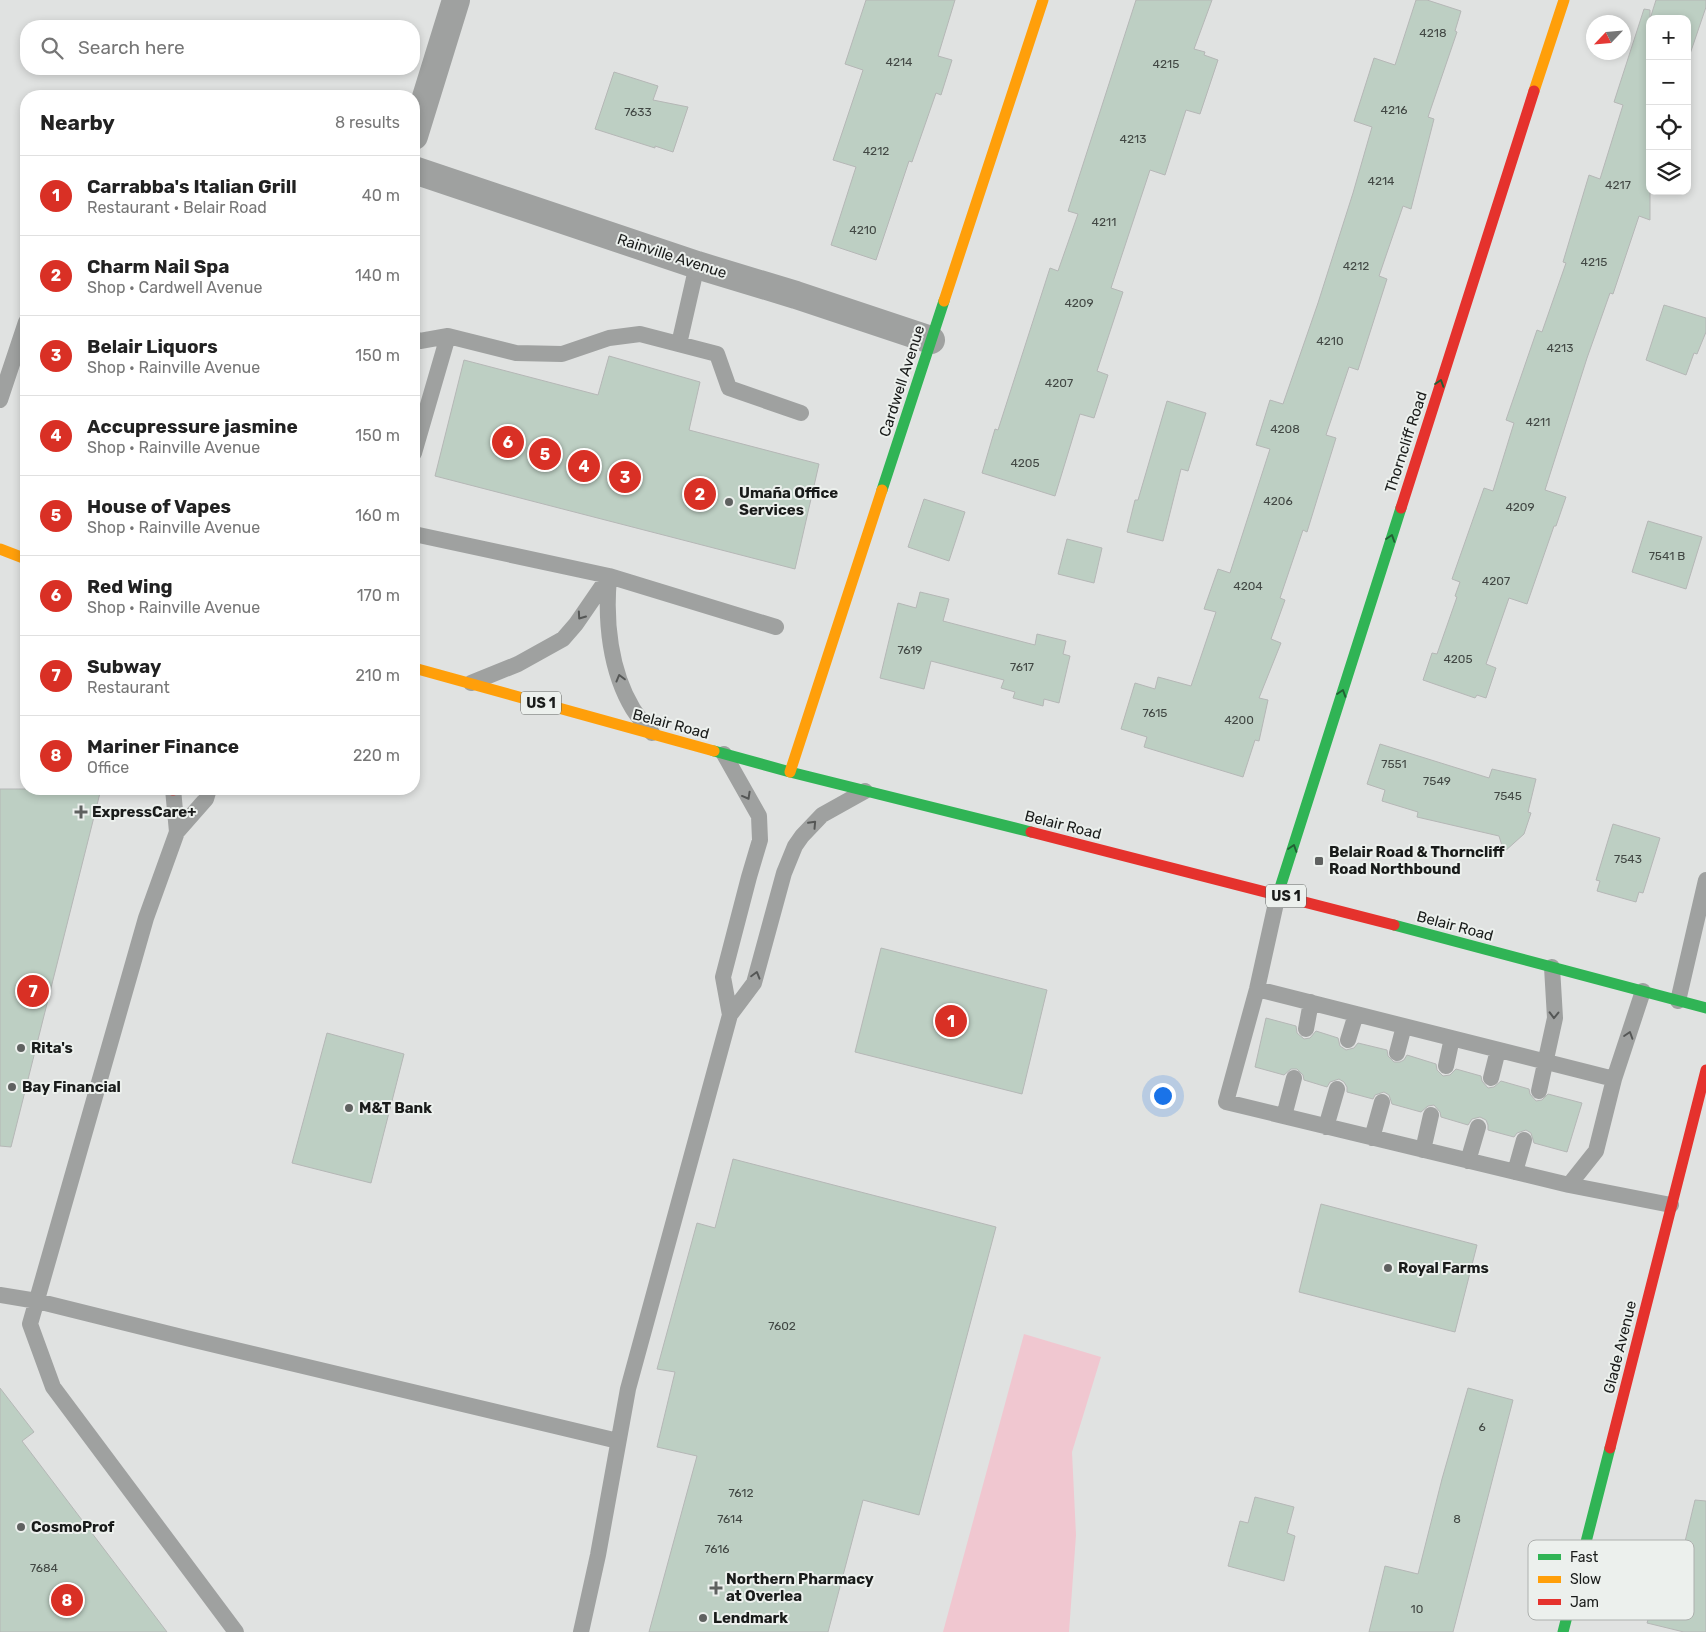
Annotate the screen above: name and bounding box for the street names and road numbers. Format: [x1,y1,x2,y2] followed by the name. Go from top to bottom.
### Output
[615,230,729,282] street label: Rainville Avenue
[876,323,928,439] street label: Cardwell Avenue
[1381,389,1431,495] street label: Thorncliff Road
[521,691,561,714] road number: US 1
[631,705,711,743] street label: Belair Road
[1023,807,1103,843] street label: Belair Road
[1266,884,1306,908] road number: US 1
[1415,907,1495,945] street label: Belair Road
[1600,1299,1640,1395] street label: Glade Avenue

